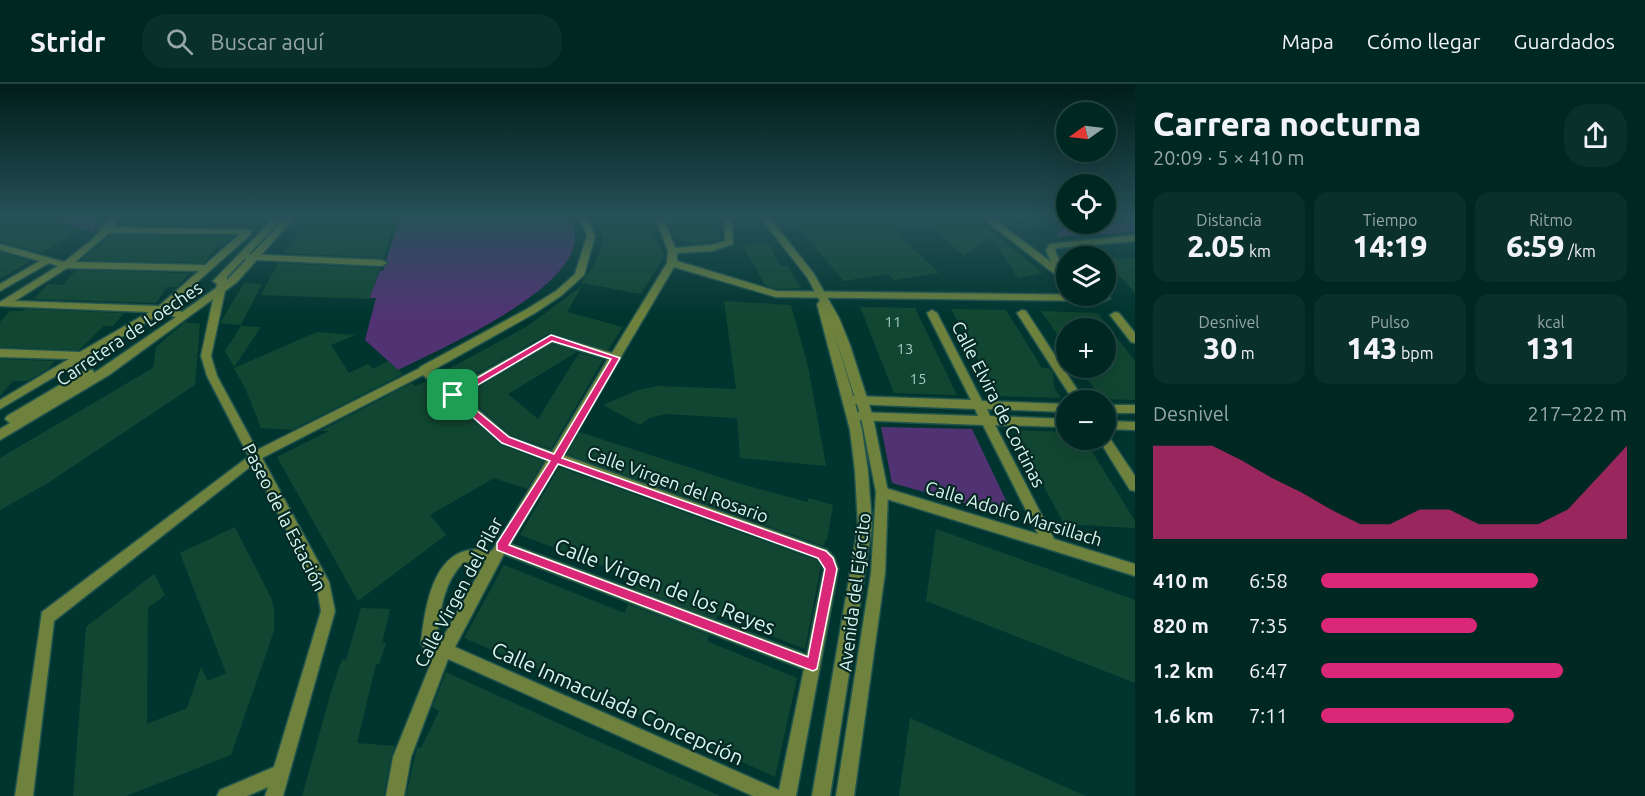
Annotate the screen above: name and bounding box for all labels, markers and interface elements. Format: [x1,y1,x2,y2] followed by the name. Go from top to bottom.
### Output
[142,14,562,68] search box
[163,25,196,58] icon: search
[30,26,106,57] text: Stridr
[211,29,324,54] text: Buscar aquí
[1282,29,1334,53] text: Mapa
[1367,29,1481,53] text: Cómo llegar
[1514,29,1615,53] text: Guardados
[1056,102,1116,162] north arrow
[1056,102,1116,450] map controls
[1564,104,1627,167] button: share
[1153,105,1421,142] text: Carrera nocturna
[1153,146,1305,169] text: 20:09 · 5 × 410 m
[1056,174,1116,234] button: locate
[1196,211,1262,229] text: Distancia
[1363,211,1417,229] text: Tiempo
[1529,211,1573,229] text: Ritmo
[1187,229,1245,263] text: 2.05
[1352,229,1428,263] text: 14:19
[1506,229,1564,263] text: 6:59
[1245,242,1271,260] text: km
[1564,242,1596,260] text: /km
[1056,246,1116,306] button: layers
[52,277,206,389] street label: Carretera de Loeches
[885,313,901,330] house number: 11
[1199,313,1259,331] text: Desnivel
[1370,313,1410,331] text: Pulso
[1537,313,1565,331] text: kcal
[948,318,1050,491] street label: Calle Elvira de Cortinas
[1056,318,1116,378] button: +
[1203,331,1237,365] text: 30
[1347,331,1397,365] text: 143
[1526,331,1576,365] text: 131
[897,340,913,357] house number: 13
[1237,344,1255,362] text: m
[1397,344,1433,362] text: bpm
[427,369,478,420] pin
[910,370,926,387] house number: 15
[436,378,469,411] icon: arrive
[1056,390,1116,450] button: −
[1153,402,1229,425] text: Desnivel
[1528,402,1627,425] text: 217–222 m
[239,440,331,594] street label: Paseo de la Estación
[585,442,771,526] street label: Calle Virgen del Rosario
[923,477,1105,549] street label: Calle Adolfo Marsillach
[834,512,874,672] street label: Avenida del Ejército
[410,513,506,670] street label: Calle Virgen del Pilar
[551,533,779,639] street label: Calle Virgen de los Reyes
[1153,569,1209,592] text: 410 m
[1249,569,1288,592] text: 6:58
[1153,614,1209,637] text: 820 m
[1249,614,1288,637] text: 7:35
[488,636,748,770] street label: Calle Inmaculada Concepción
[1153,659,1214,682] text: 1.2 km
[1249,659,1288,682] text: 6:47
[1153,704,1214,727] text: 1.6 km
[1249,704,1288,727] text: 7:11

